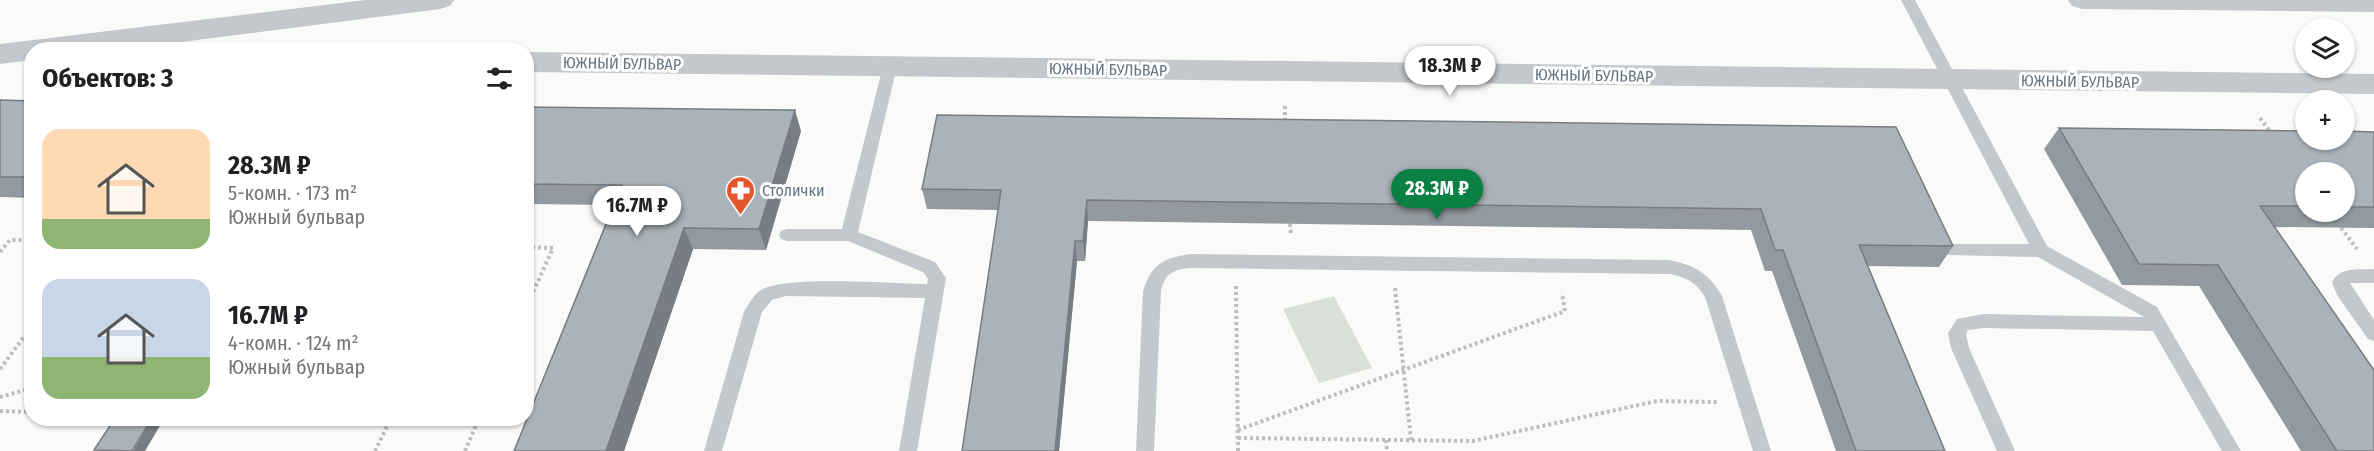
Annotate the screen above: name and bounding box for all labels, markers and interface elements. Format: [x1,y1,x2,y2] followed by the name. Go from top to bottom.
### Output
[2295,18,2355,222] map controls
[2295,18,2355,78] button: layers
[1395,46,1505,97] pin: 18.3M ₽
[563,53,681,74] street label: ЮЖНЫЙ БУЛЬВАР
[1419,53,1481,77] text: 18.3M ₽
[1049,59,1167,80] street label: ЮЖНЫЙ БУЛЬВАР
[483,62,516,95] icon: filters
[42,63,173,94] text: Объектов: 3
[1535,65,1653,86] street label: ЮЖНЫЙ БУЛЬВАР
[2021,71,2139,92] street label: ЮЖНЫЙ БУЛЬВАР
[2295,90,2355,150] button: +
[228,150,311,181] text: 28.3M ₽
[90,153,162,225] icon: home
[2295,162,2355,222] button: −
[1382,169,1492,220] pin: 28.3M ₽
[725,174,757,216] pharmacy icon: Столички
[1405,176,1469,200] text: 28.3M ₽
[228,181,357,205] text: 5-комн. · 173 m²
[762,181,824,200] place label: Столички
[582,186,692,237] pin: 16.7M ₽
[606,193,668,217] text: 16.7M ₽
[228,205,365,229] text: Южный бульвар
[228,300,308,331] text: 16.7M ₽
[90,303,162,375] icon: home
[228,331,359,355] text: 4-комн. · 124 m²
[228,355,365,379] text: Южный бульвар

